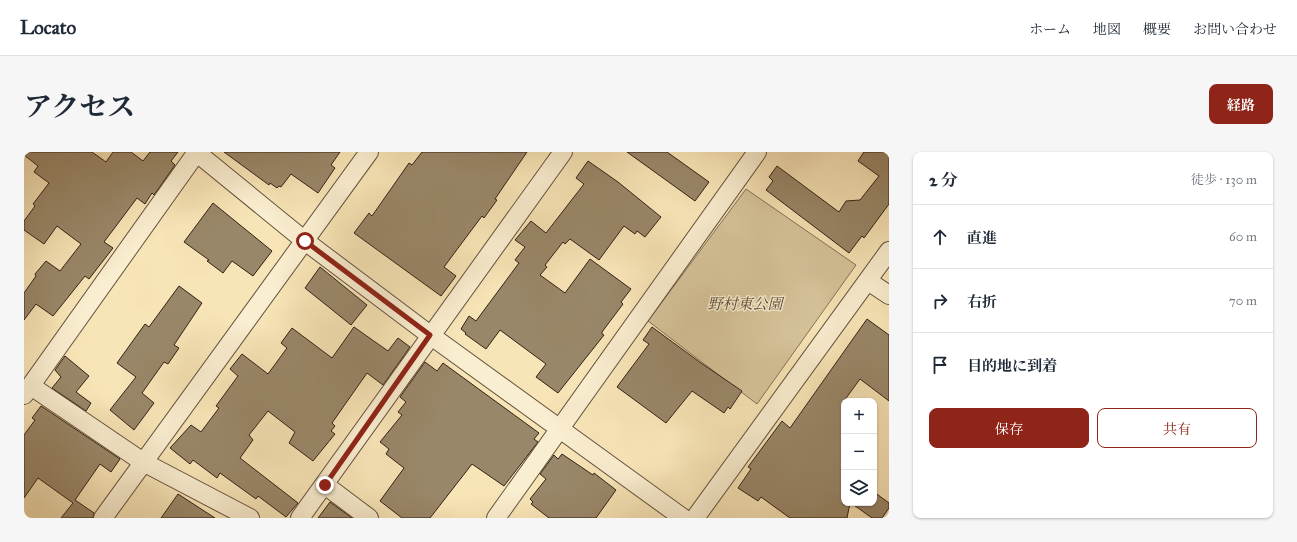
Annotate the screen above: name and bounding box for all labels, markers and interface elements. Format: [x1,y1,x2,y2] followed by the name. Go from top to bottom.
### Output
[20,16,76,39] text: Locato
[1029,21,1071,38] text: ホーム
[1093,21,1121,38] text: 地図
[1143,21,1171,38] text: 概要
[1193,21,1277,38] text: お問い合わせ
[1209,84,1273,124] button: 経路
[24,89,135,124] text: アクセス
[929,170,958,191] text: 2 分
[1191,172,1257,188] text: 徒歩 · 130 m
[929,226,951,248] icon: ahead
[967,229,997,247] text: 直進
[1229,229,1257,245] text: 60 m
[296,232,314,250] route start
[929,290,951,312] icon: right
[967,293,997,311] text: 右折
[1229,293,1257,309] text: 70 m
[707,295,785,313] park label: 野村東公園
[929,354,951,376] icon: arrive
[967,357,1057,375] text: 目的地に到着
[841,398,877,506] map controls
[841,398,877,434] button: +
[929,408,1089,448] button: 保存
[1097,408,1257,448] button: 共有
[841,434,877,470] button: −
[841,470,877,506] button: layers
[316,476,334,494] route end

